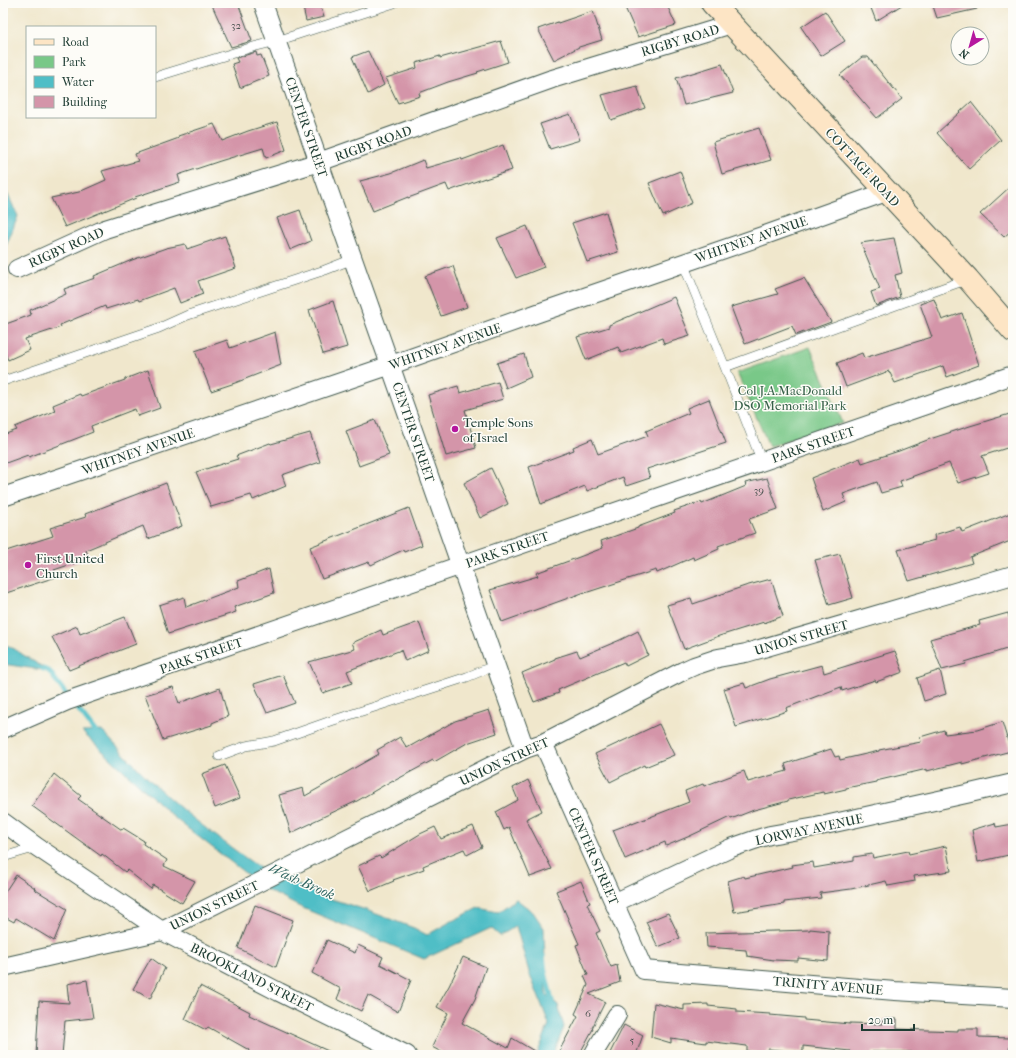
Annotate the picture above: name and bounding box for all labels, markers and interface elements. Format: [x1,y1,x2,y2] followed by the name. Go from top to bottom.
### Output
[231,19,241,32] house number: 32
[639,21,721,59] street label: RIGBY ROAD
[26,26,156,118] legend
[950,26,990,66] north arrow
[62,35,89,49] text: Road
[957,45,972,61] text: N
[62,55,87,69] text: Park
[61,75,95,89] text: Water
[282,75,331,179] street label: CENTER STREET
[62,95,107,109] text: Building
[333,123,414,164] street label: RIGBY ROAD
[822,125,903,210] street label: COTTAGE ROAD
[692,213,810,266] street label: WHITNEY AVENUE
[26,224,106,271] street label: RIGBY ROAD
[386,320,504,373] street label: WHITNEY AVENUE
[389,380,438,484] street label: CENTER STREET
[734,383,847,413] park label: Col J.A.MacDonald DSO Memorial Park
[463,415,533,445] place label: Temple Sons of Israel
[770,423,857,466] street label: PARK STREET
[450,424,460,434] marker: Temple Sons of Israel
[79,425,197,478] street label: WHITNEY AVENUE
[754,484,764,497] house number: 39
[464,528,551,571] street label: PARK STREET
[36,551,105,581] place label: First United Church
[23,560,33,570] marker: First United Church
[752,617,850,658] street label: UNION STREET
[158,634,245,677] street label: PARK STREET
[457,734,552,789] street label: UNION STREET
[565,805,622,907] street label: CENTER STREET
[754,811,865,848] street label: LORWAY AVENUE
[266,859,338,904] water label: Wash Brook
[167,877,261,933] street label: UNION STREET
[188,940,316,1015] street label: BROOKLAND STREET
[772,973,884,998] street label: TRINITY AVENUE
[862,1006,914,1032] scale bar
[585,1007,591,1020] house number: 6
[868,1013,893,1027] text: 20 m
[630,1034,635,1047] house number: 5

